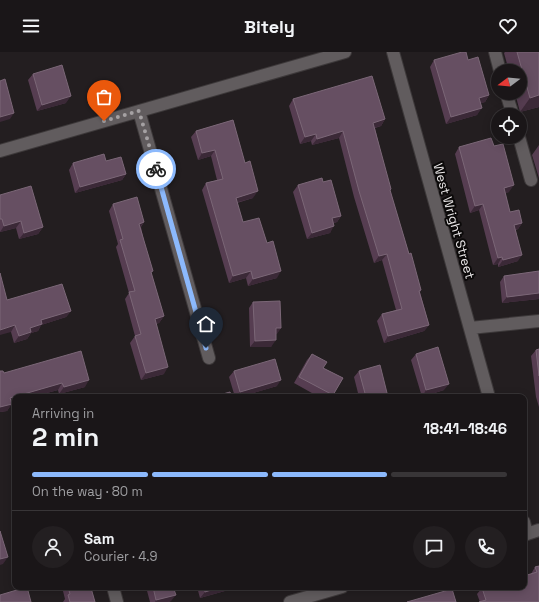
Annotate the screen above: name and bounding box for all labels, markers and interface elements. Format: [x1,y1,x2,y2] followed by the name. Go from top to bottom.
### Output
[20,15,42,37] icon: menu
[244,15,295,38] text: Bitely
[497,15,519,37] icon: heart
[491,64,527,100] north arrow
[491,64,527,144] map controls
[87,80,121,121] pin
[93,86,115,108] icon: bag
[491,108,527,144] button: locate
[136,149,176,189] courier
[145,158,167,180] icon: bike
[429,161,479,281] street label: West Wright Street
[189,307,223,348] pin
[195,313,217,335] icon: home
[32,405,94,422] text: Arriving in
[423,419,507,438] text: 18:41–18:46
[32,420,99,454] text: 2 min
[32,483,143,500] text: On the way · 80 m
[32,526,74,568] button: person
[413,526,455,568] button: chat
[465,526,507,568] button: phone
[84,529,115,548] text: Sam
[84,548,158,565] text: Courier · 4.9

